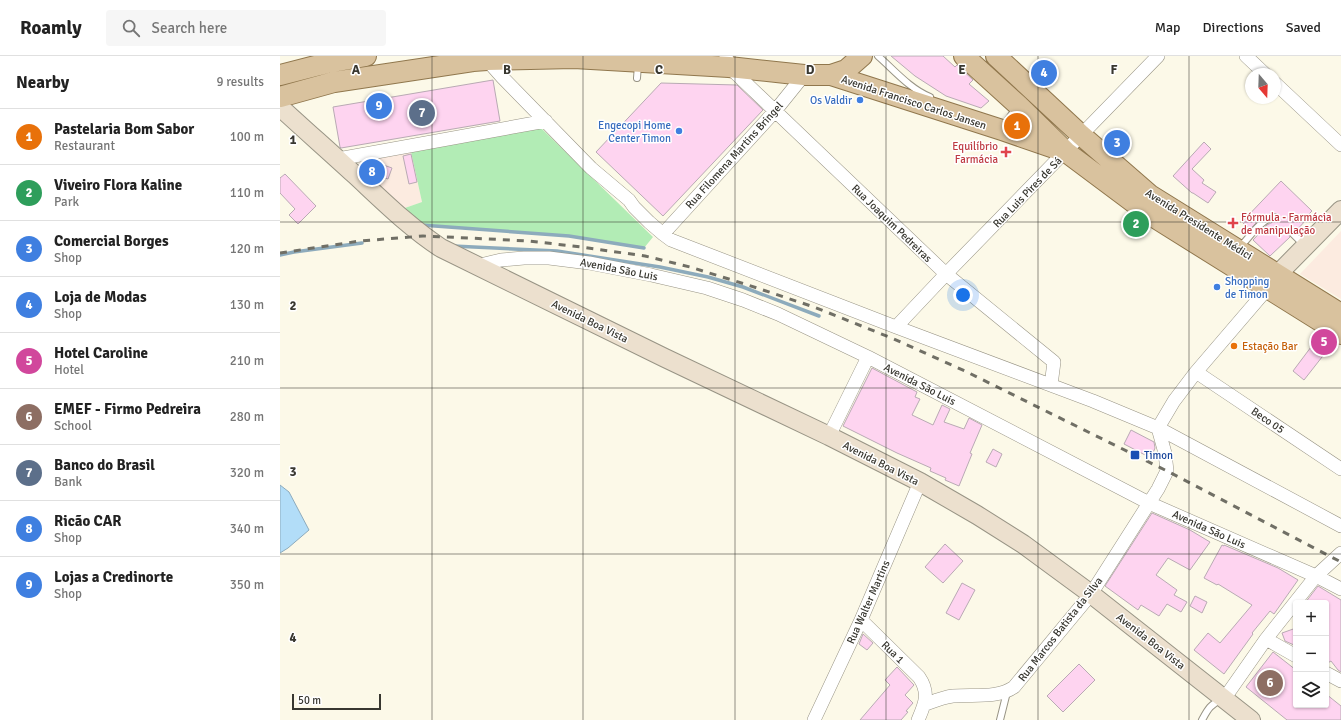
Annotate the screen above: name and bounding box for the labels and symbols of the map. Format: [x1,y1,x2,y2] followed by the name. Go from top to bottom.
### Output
[1031,58,1057,88] pin: 4
[352,62,361,78] text: A
[503,62,511,78] text: B
[655,62,663,78] text: C
[806,62,815,78] text: D
[958,62,966,78] text: E
[1111,62,1118,78] text: F
[1245,68,1281,104] north arrow
[840,73,988,132] street label: Avenida Francisco Carlos Jansen
[366,91,392,121] pin: 9
[810,94,852,107] place label: Os Valdir
[855,95,865,105] marker: Os Valdir
[409,98,435,128] pin: 7
[683,99,786,211] street label: Rua Filomena Martins Bringel
[1004,111,1030,141] pin: 1
[598,119,671,145] place label: Engecopi Home Center Timon
[674,126,684,136] marker: Engecopi Home Center Timon
[1104,128,1130,158] pin: 3
[289,132,297,148] text: 1
[952,140,998,166] place label: Equilíbrio Farmácia
[1001,147,1011,157] marker: Equilíbrio Farmácia
[990,154,1065,230] street label: Rua Luis Pires de Sá
[359,157,385,187] pin: 8
[849,182,935,265] street label: Rua Joaquim Pedreiras
[1143,186,1255,263] street label: Avenida Presidente Médici
[1123,209,1149,239] pin: 2
[1241,211,1332,237] place label: Fórmula - Farmácia de manipulação
[1228,218,1238,228] marker: Fórmula - Farmácia de manipulação
[579,256,659,283] street label: Avenida São Luis
[1225,275,1269,301] place label: Shopping de Timon
[1212,282,1222,292] marker: Shopping de Timon
[953,285,973,305] your location
[549,297,631,346] street label: Avenida Boa Vista
[289,298,297,314] text: 2
[1311,327,1337,357] pin: 5
[1242,340,1298,353] place label: Estação Bar
[1229,341,1239,351] marker: Estação Bar
[882,361,958,408] street label: Avenida São Luis
[1249,405,1287,436] street label: Beco 05
[841,439,921,488] street label: Avenida Boa Vista
[1129,449,1141,461] marker: Timon
[1144,449,1173,462] place label: Timon
[289,464,297,480] text: 3
[1170,508,1248,551] street label: Avenida São Luis
[844,558,893,646] street label: Rua Walter Martins
[1016,574,1105,684] street label: Rua Marcos Batista da Silva
[1114,611,1188,673] street label: Avenida Boa Vista
[289,630,297,646] text: 4
[879,639,907,666] street label: Rua 1
[1257,668,1283,698] pin: 6
[292,692,381,711] scale bar

